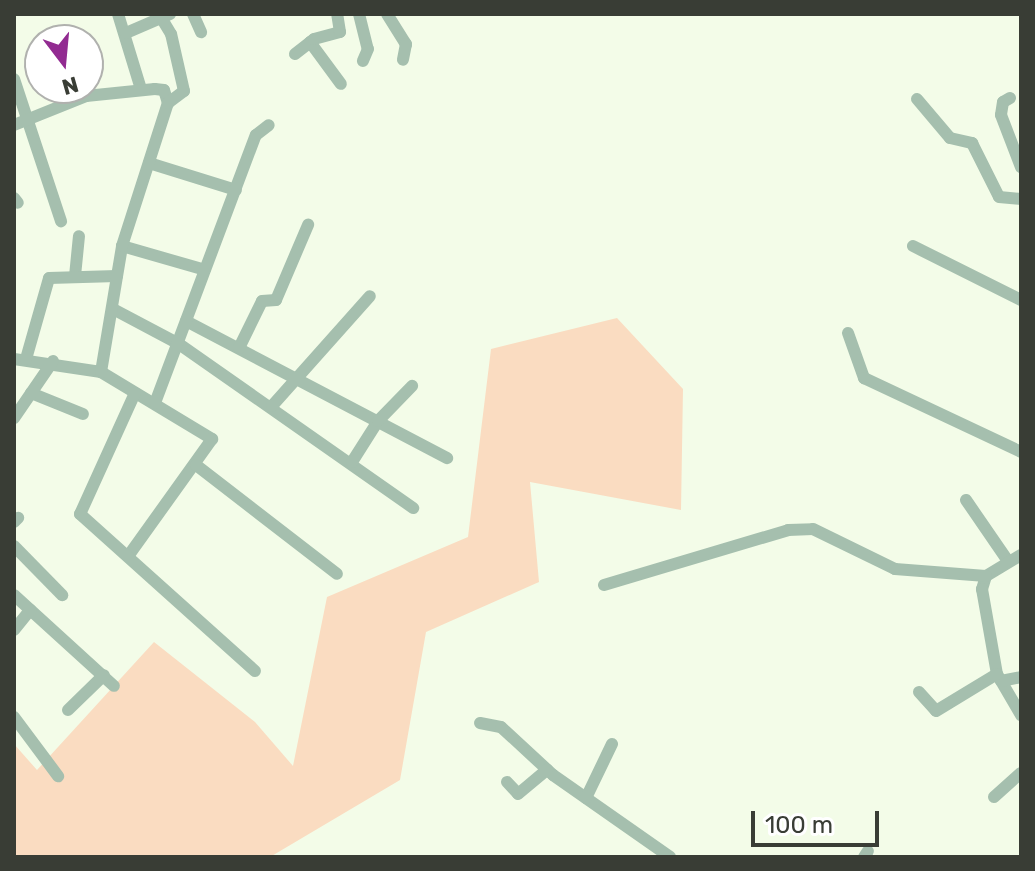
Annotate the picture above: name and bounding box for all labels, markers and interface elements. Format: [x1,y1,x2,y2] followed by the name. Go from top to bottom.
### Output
[24,24,104,104] north arrow
[59,70,82,101] text: N
[755,795,883,845] scale bar
[765,811,833,839] text: 100 m

